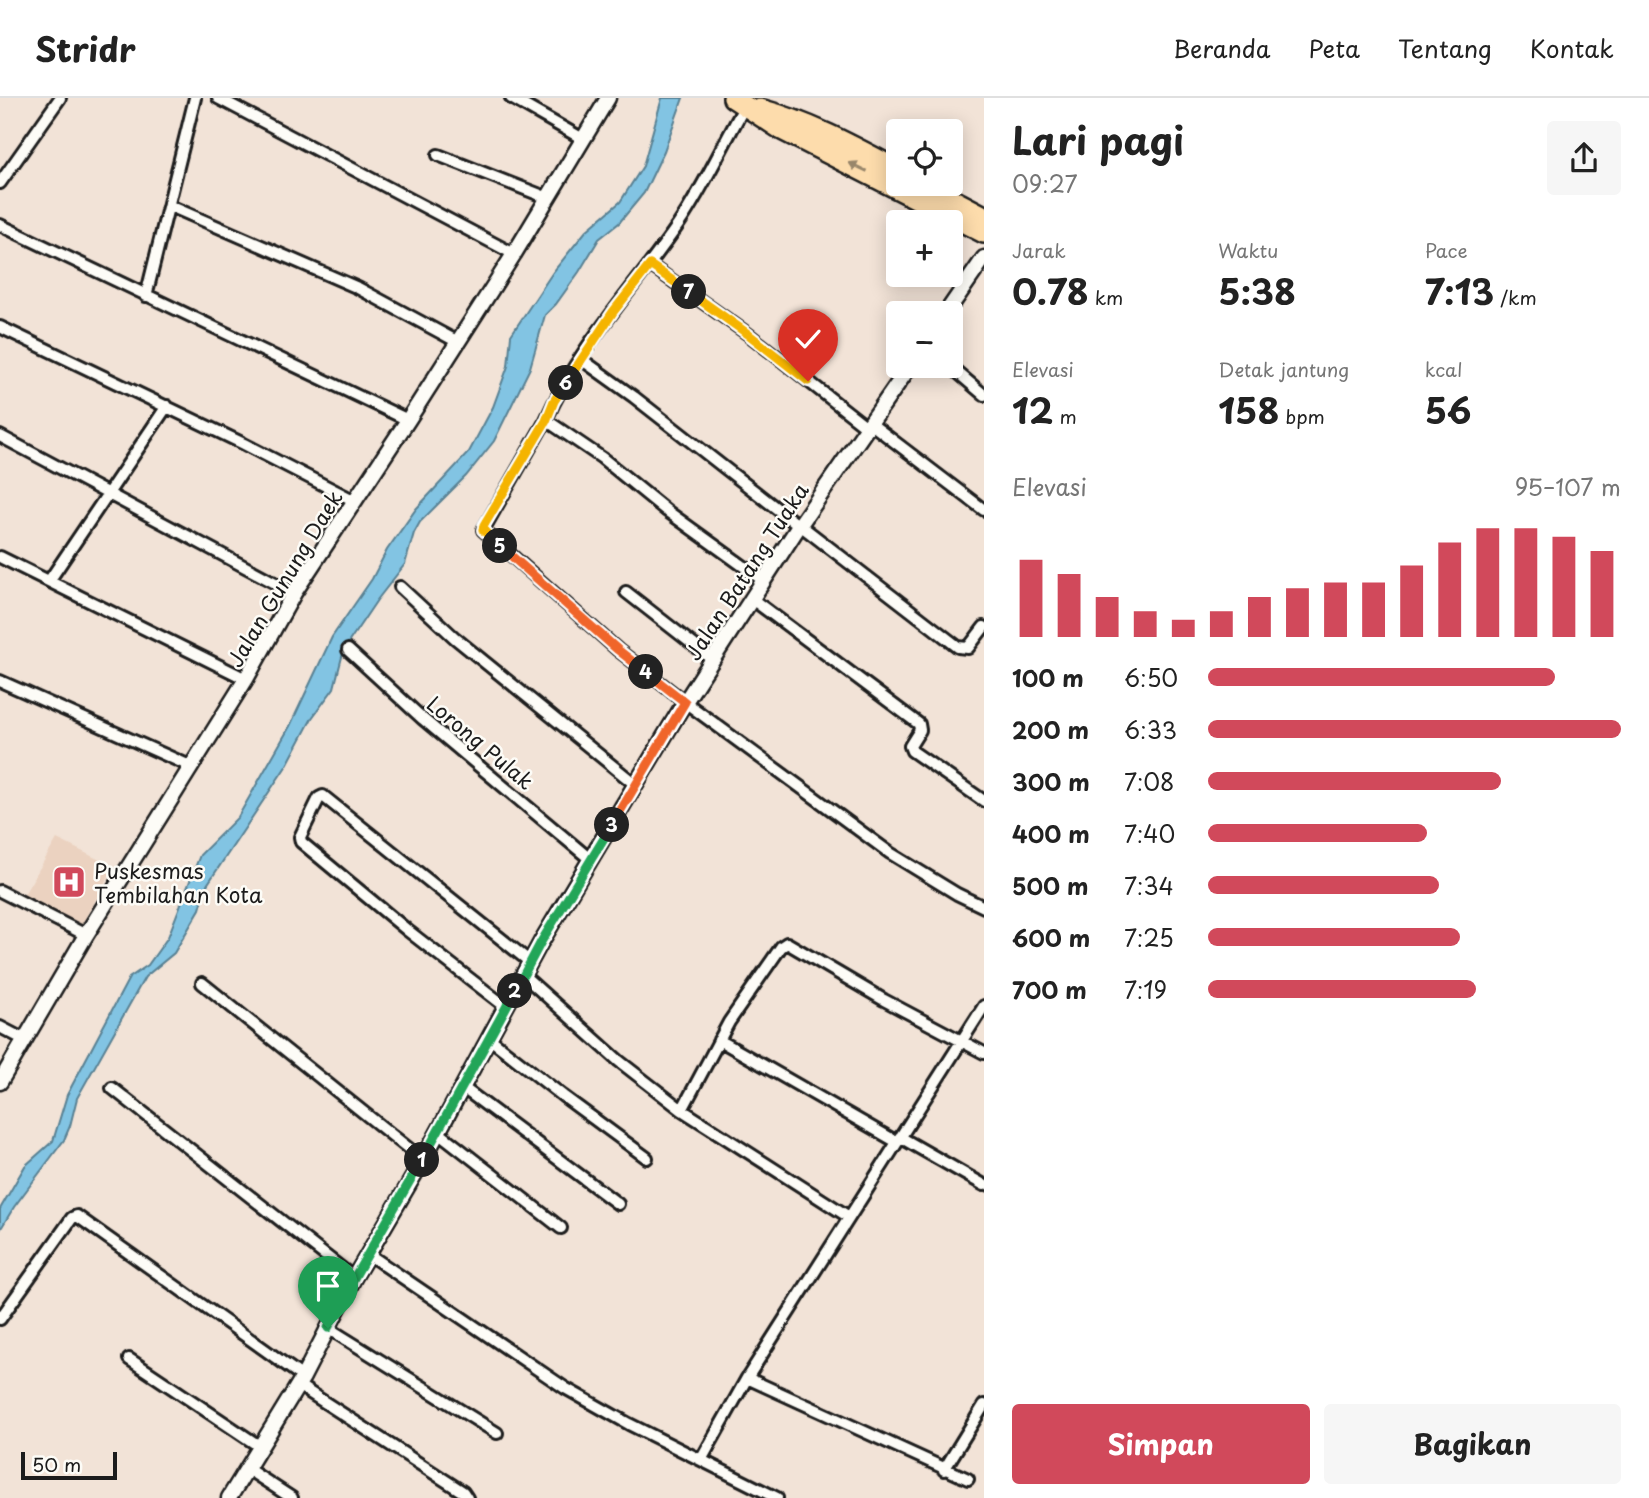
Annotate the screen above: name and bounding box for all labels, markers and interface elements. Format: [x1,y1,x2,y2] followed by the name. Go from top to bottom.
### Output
[35,23,136,73] text: Stridr
[1173,30,1270,66] text: Beranda
[1308,30,1360,66] text: Peta
[1398,30,1492,66] text: Tentang
[1530,30,1614,66] text: Kontak
[1012,111,1184,168] text: Lari pagi
[886,119,963,378] map controls
[886,119,963,196] button: locate
[1547,121,1621,195] button: share
[848,162,868,173] one-way arrow
[1012,166,1078,201] text: 09:27
[886,210,963,287] button: +
[1012,236,1066,264] text: Jarak
[1218,236,1278,264] text: Waktu
[1425,236,1468,264] text: Pace
[1012,264,1089,317] text: 0.78
[1218,264,1296,317] text: 5:38
[1425,264,1494,317] text: 7:13
[672,274,706,310] pin: 7
[683,277,694,305] text: 7
[1089,283,1123,311] text: km
[1494,283,1537,311] text: /km
[886,301,963,378] button: −
[778,309,838,381] pin
[789,320,827,358] icon: check
[1012,355,1074,383] text: Elevasi
[1218,355,1349,383] text: Detak jantung
[1425,355,1463,383] text: kcal
[548,366,584,400] pin: 6
[559,368,572,396] text: 6
[1012,383,1053,436] text: 12
[1218,383,1279,436] text: 158
[1425,383,1472,436] text: 56
[1053,402,1077,430] text: m
[1279,402,1325,430] text: bpm
[1012,469,1087,504] text: Elevasi
[1515,469,1621,504] text: 95–107 m
[677,475,816,666] street label: Jalan Batang Tuaka
[218,483,350,673] street label: Jalan Gunung Daek
[482,528,518,564] pin: 5
[493,531,506,559] text: 5
[628,654,664,690] pin: 4
[639,657,652,685] text: 4
[1012,660,1084,695] text: 100 m
[1124,660,1178,695] text: 6:50
[420,688,542,797] street label: Lorong Pulak
[1012,712,1089,747] text: 200 m
[1124,712,1177,747] text: 6:33
[1012,764,1090,799] text: 300 m
[1124,764,1175,799] text: 7:08
[594,808,630,842] pin: 3
[605,810,618,838] text: 3
[1012,816,1090,851] text: 400 m
[1124,816,1175,851] text: 7:40
[94,854,263,910] place label: Puskesmas Tembilahan Kota
[50,863,88,901] hospital icon: Puskesmas Tembilahan Kota
[1012,868,1089,903] text: 500 m
[1124,868,1174,903] text: 7:34
[1012,920,1090,955] text: 600 m
[1124,920,1174,955] text: 7:25
[1012,972,1087,1007] text: 700 m
[1124,972,1167,1007] text: 7:19
[498,974,532,1008] pin: 2
[508,976,521,1004] text: 2
[404,1142,440,1178] pin: 1
[417,1145,426,1173] text: 1
[298,1256,358,1328] pin
[309,1267,347,1305] icon: arrive
[1012,1404,1310,1484] button: Simpan
[1324,1404,1621,1484] button: Bagikan
[21,1449,117,1481] scale bar
[32,1450,81,1478] text: 50 m

